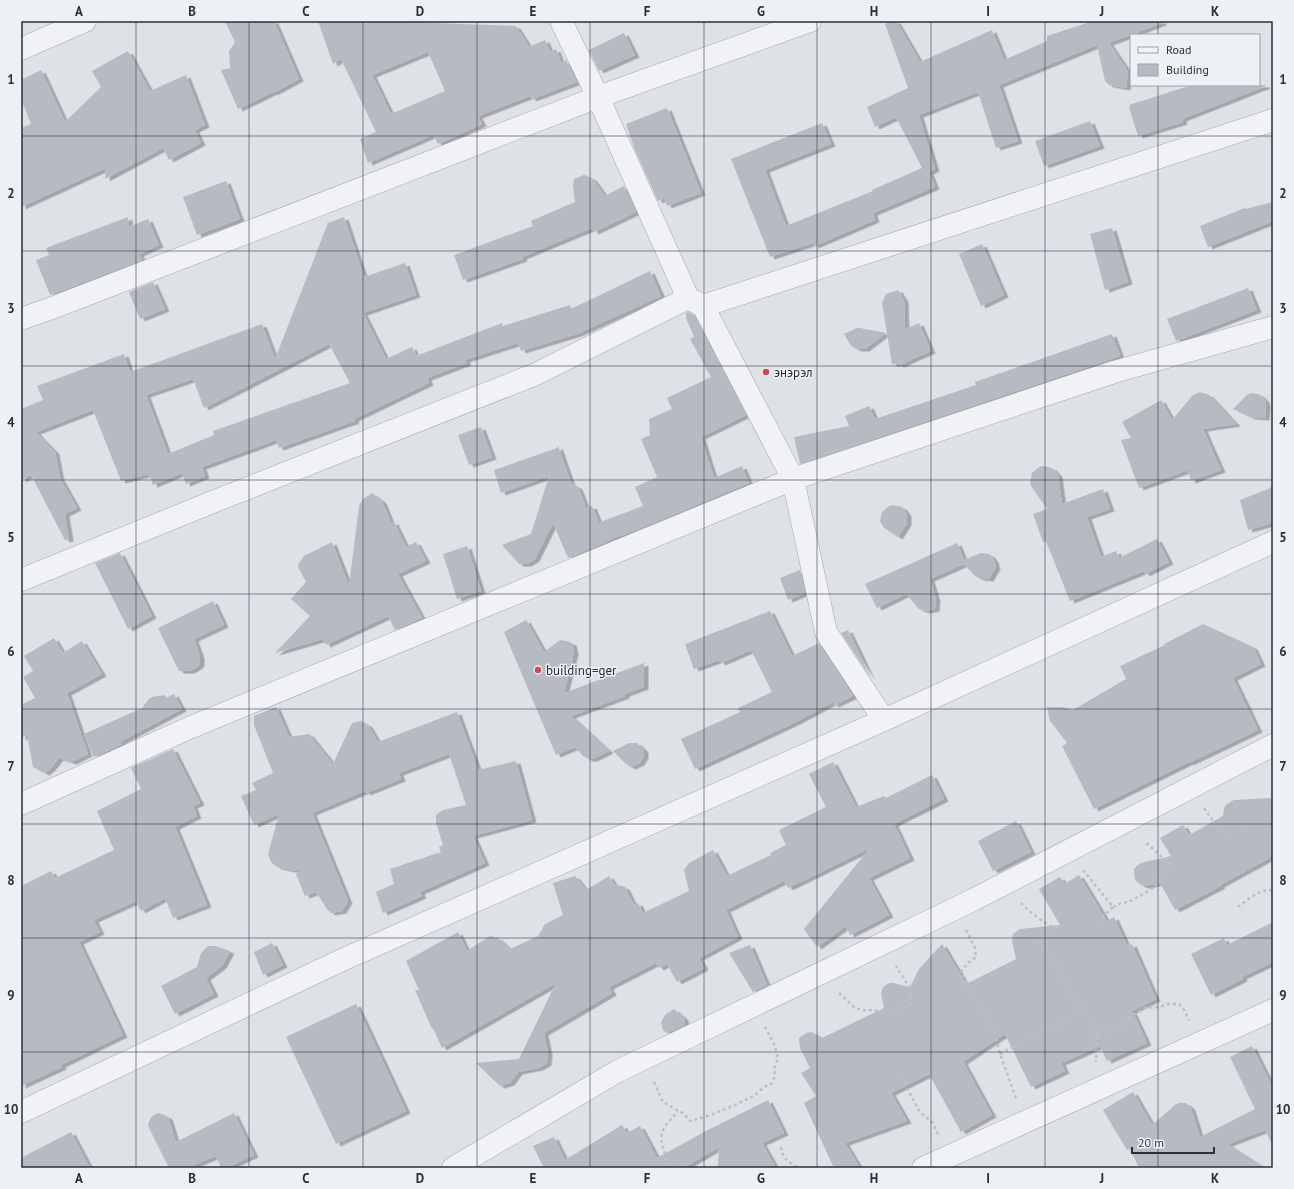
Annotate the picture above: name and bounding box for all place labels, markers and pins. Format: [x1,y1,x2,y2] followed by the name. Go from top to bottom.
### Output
[774,364,813,381] place label: энэрэл
[761,367,771,377] marker: энэрэл
[546,662,617,679] place label: building=ger
[533,665,543,675] marker: building=ger

